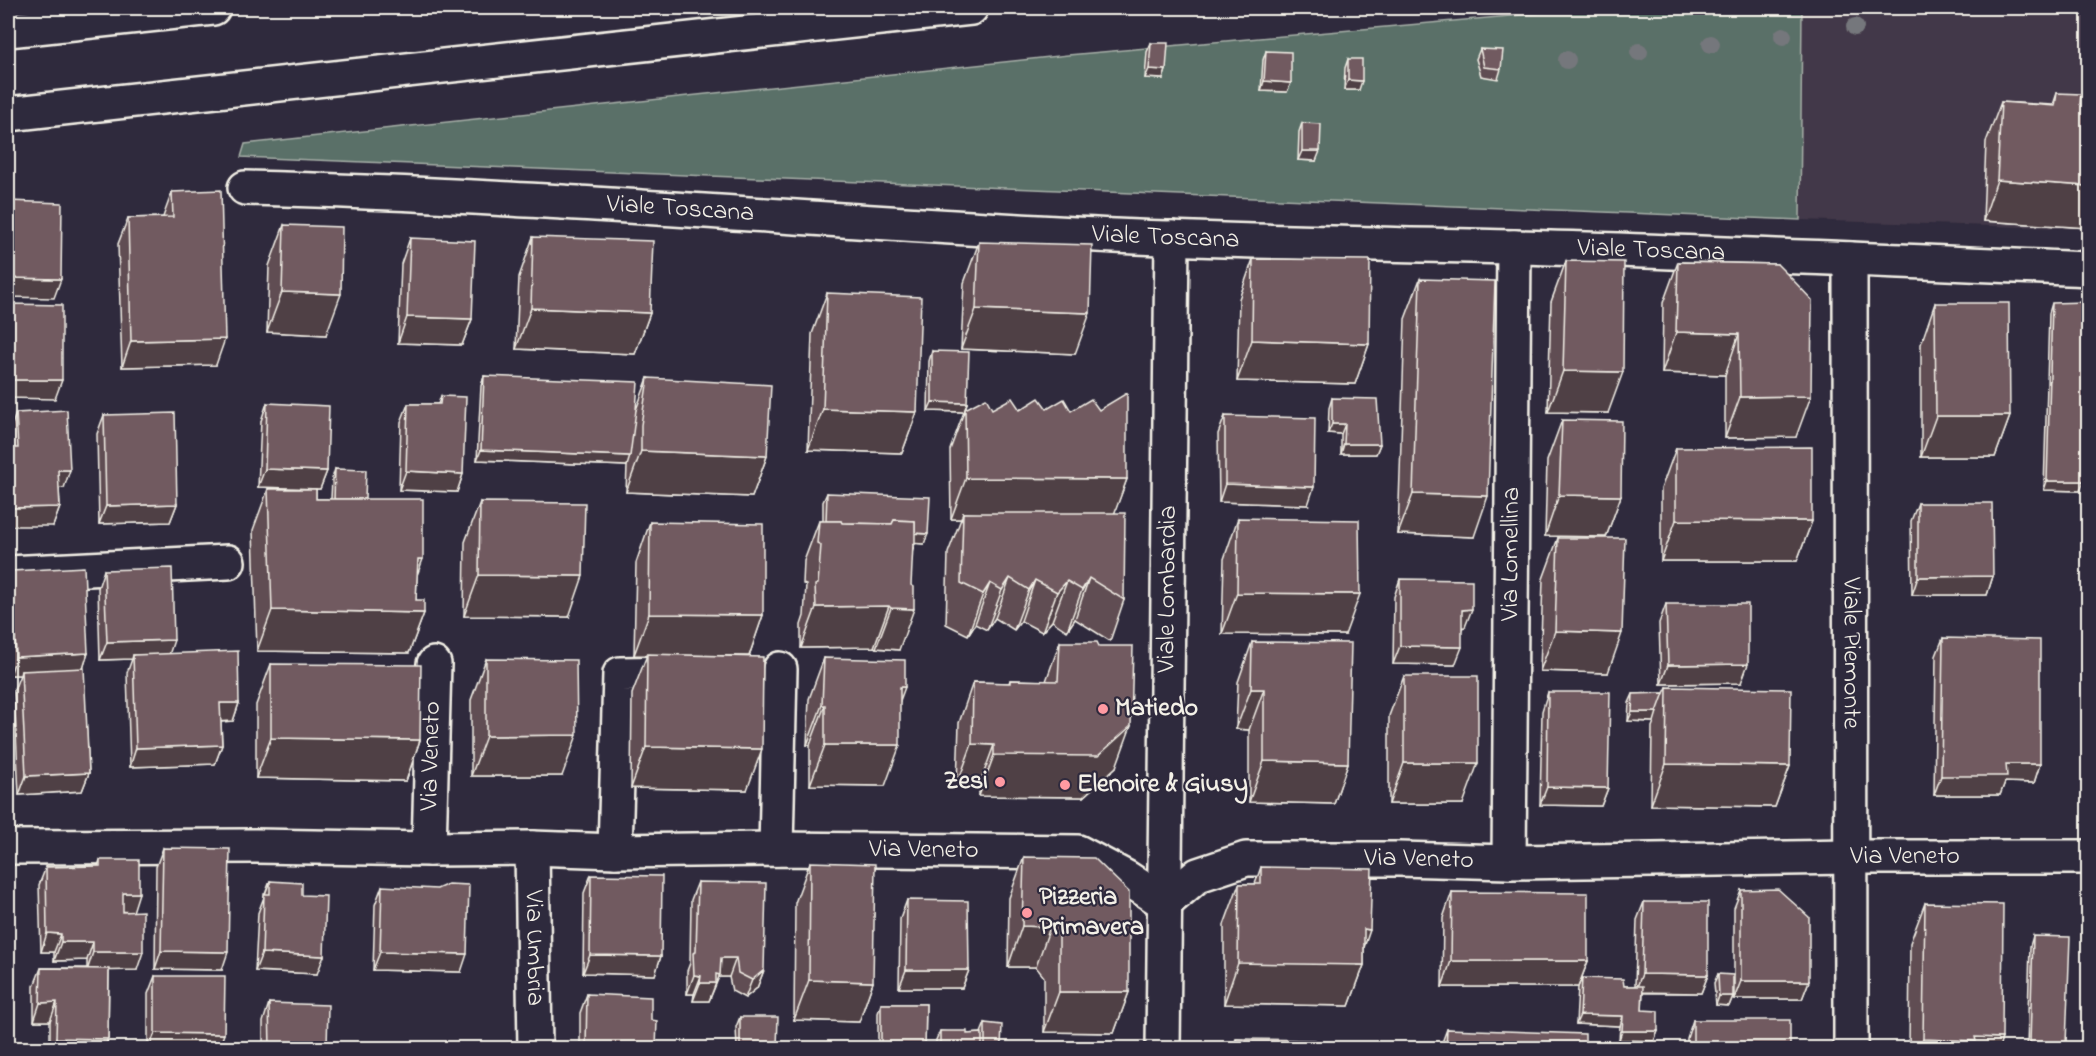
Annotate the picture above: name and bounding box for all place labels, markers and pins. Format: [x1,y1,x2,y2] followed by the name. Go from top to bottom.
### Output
[1115,690,1198,728] place label: Matiedo
[1096,702,1110,716] marker: Matiedo
[944,763,988,801] place label: Zesi
[1077,766,1248,804] place label: Elenoire & Giusy
[993,775,1007,789] marker: Zesi
[1058,778,1072,792] marker: Elenoire & Giusy
[1039,879,1144,947] place label: Pizzeria Primavera
[1020,906,1034,920] marker: Pizzeria Primavera

